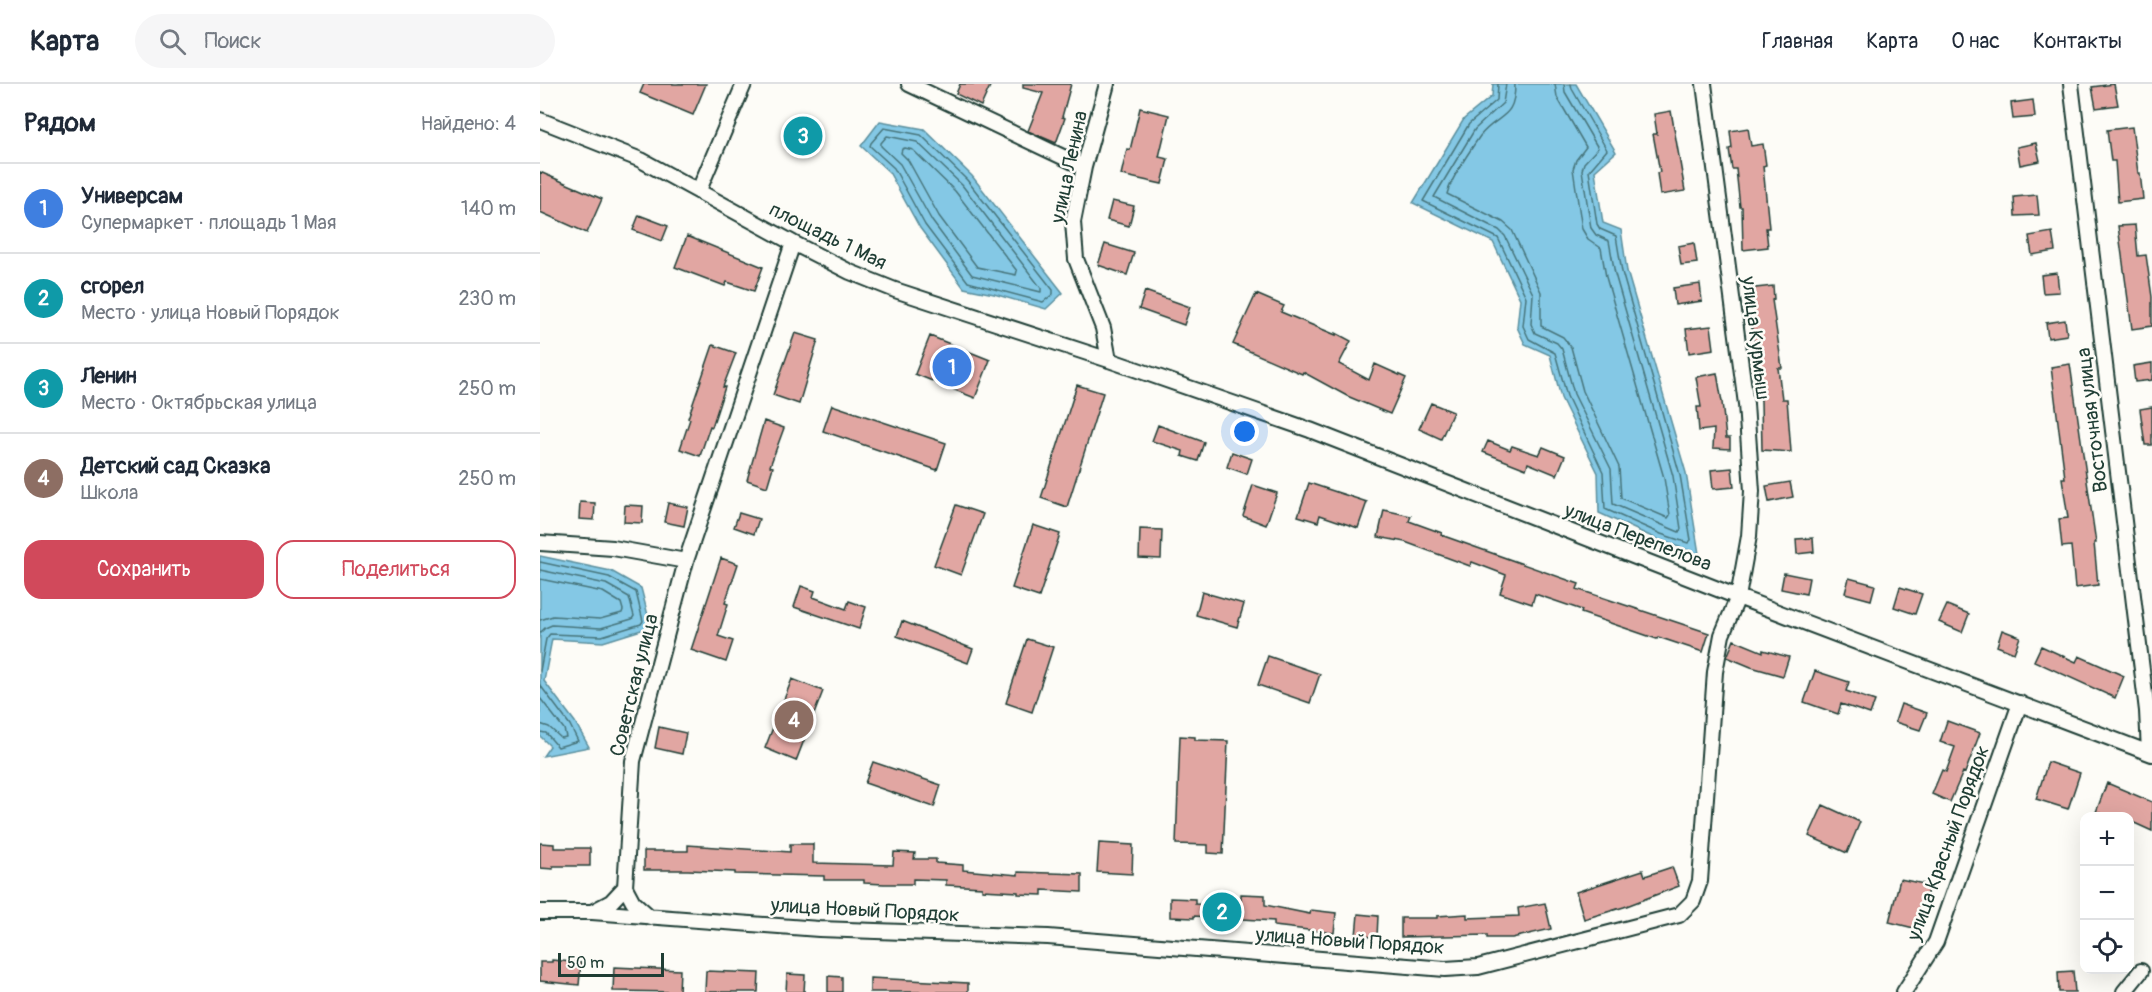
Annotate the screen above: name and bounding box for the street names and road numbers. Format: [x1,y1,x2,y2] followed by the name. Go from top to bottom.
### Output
[1045,109,1093,226] street label: улица Ленина
[765,197,891,275] street label: площадь 1 Мая
[1736,274,1776,401] street label: улица Курмыш
[2071,346,2113,494] street label: Восточная улица
[1560,497,1715,577] street label: улица Перепелова
[604,611,664,759] street label: Советская улица
[1901,742,1995,945] street label: улица Красный Порядок
[769,893,960,927] street label: улица Новый Порядок
[1254,922,1445,960] street label: улица Новый Порядок

